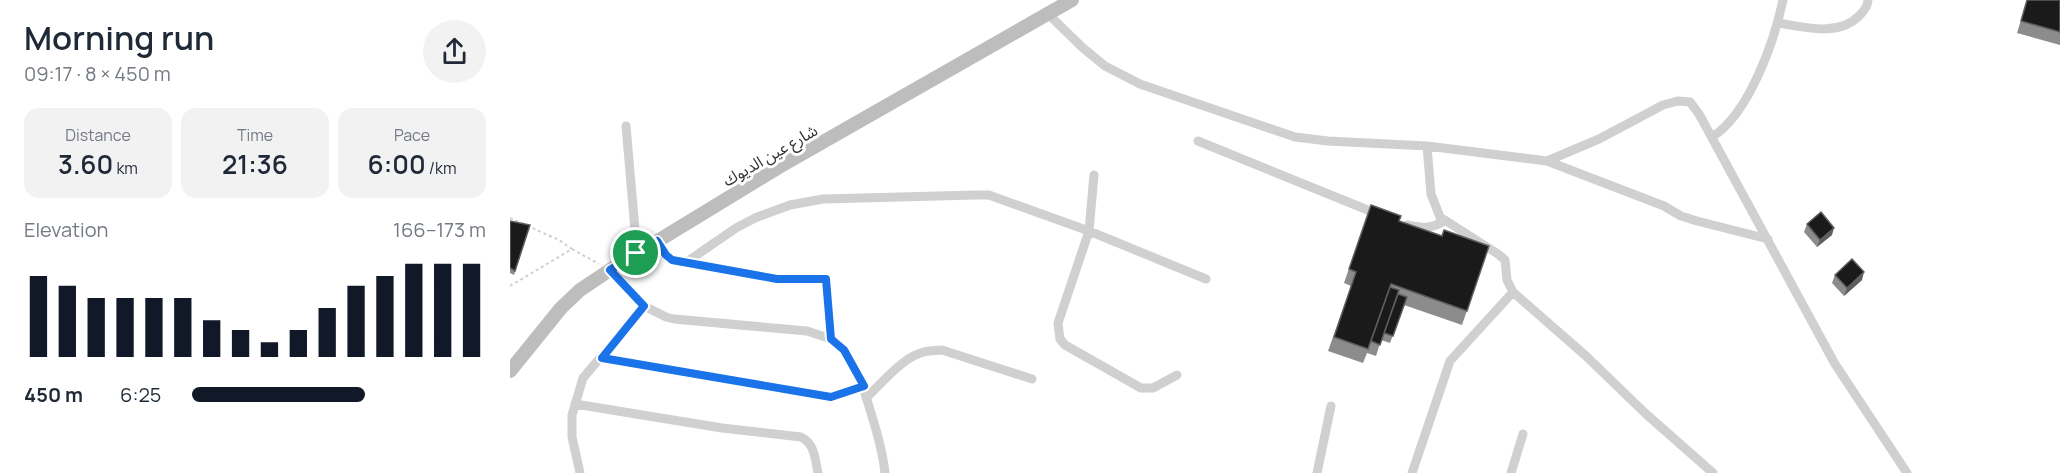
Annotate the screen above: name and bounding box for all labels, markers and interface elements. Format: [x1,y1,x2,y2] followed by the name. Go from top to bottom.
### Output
[24,15,214,60] text: Morning run
[423,20,486,83] button: share
[24,60,171,87] text: 09:17 · 8 × 450 m
[719,119,822,193] street label: شارع عين الديوك
[65,124,131,146] text: Distance
[237,124,273,146] text: Time
[394,124,430,146] text: Pace
[58,146,113,182] text: 3.60
[222,146,288,182] text: 21:36
[368,146,426,182] text: 6:00
[113,157,138,179] text: km
[426,157,456,179] text: /km
[24,216,108,243] text: Elevation
[393,216,486,243] text: 166–173 m
[610,227,661,278] pin
[619,236,652,269] icon: arrive
[24,381,83,408] text: 450 m
[120,381,161,408] text: 6:25

